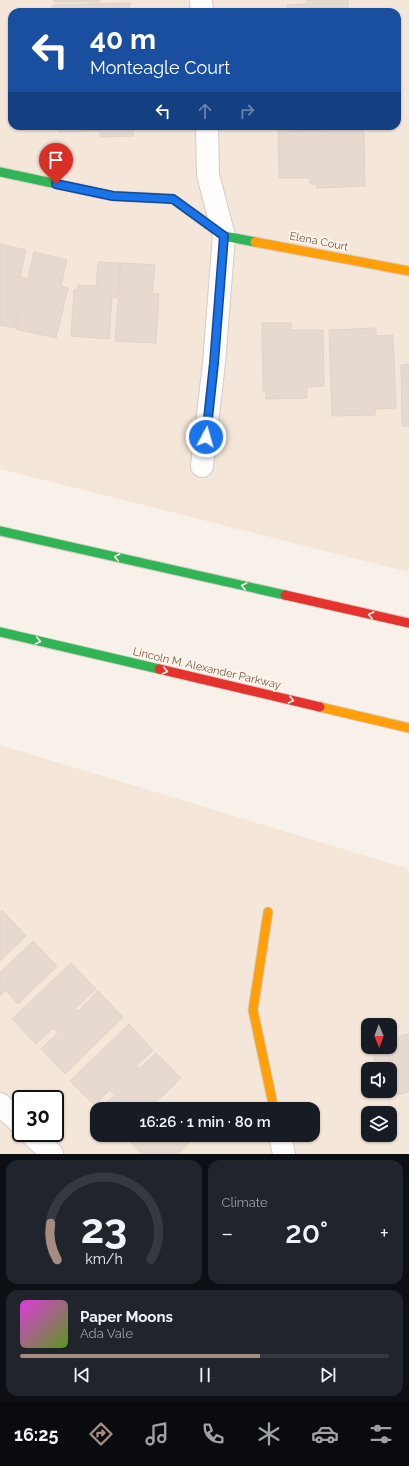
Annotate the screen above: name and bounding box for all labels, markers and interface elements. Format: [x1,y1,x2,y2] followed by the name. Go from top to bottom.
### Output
[90,23,156,56] text: 40 m
[24,24,76,76] icon: left
[90,57,230,78] text: Monteagle Court
[152,100,174,122] icon: left
[194,100,216,122] icon: ahead
[236,100,258,122] icon: right
[39,143,73,184] pin
[45,149,67,171] icon: arrive
[288,229,350,254] street label: Elena Court
[185,416,227,458] position arrow
[114,554,121,562] one-way arrow
[241,582,247,590] one-way arrow
[368,611,374,619] one-way arrow
[34,636,41,645] one-way arrow
[132,645,282,692] street label: Lincoln M. Alexander Parkway
[161,666,168,674] one-way arrow
[287,695,294,704] one-way arrow
[361,1018,397,1054] north arrow
[361,1018,397,1142] map controls
[361,1062,397,1098] button: sound
[12,1090,64,1142] speed limit sign: 30
[361,1106,397,1142] button: layers
[139,1113,271,1131] text: 16:26 · 1 min · 80 m
[222,1195,268,1210] text: Climate
[80,1204,127,1253] text: 23
[285,1215,328,1250] text: 20°
[222,1220,233,1246] text: −
[380,1220,389,1246] text: +
[85,1251,123,1267] text: km/h
[80,1308,173,1326] text: Paper Moons
[80,1326,133,1341] text: Ada Vale
[71,1364,93,1386] icon: previous
[194,1364,216,1386] icon: pause
[317,1364,339,1386] icon: next
[87,1420,115,1448] icon: directions
[143,1420,171,1448] icon: music
[199,1420,227,1448] icon: phone
[255,1420,283,1448] icon: climate
[311,1420,339,1448] icon: car
[367,1420,395,1448] icon: filters
[14,1424,58,1445] text: 16:25

